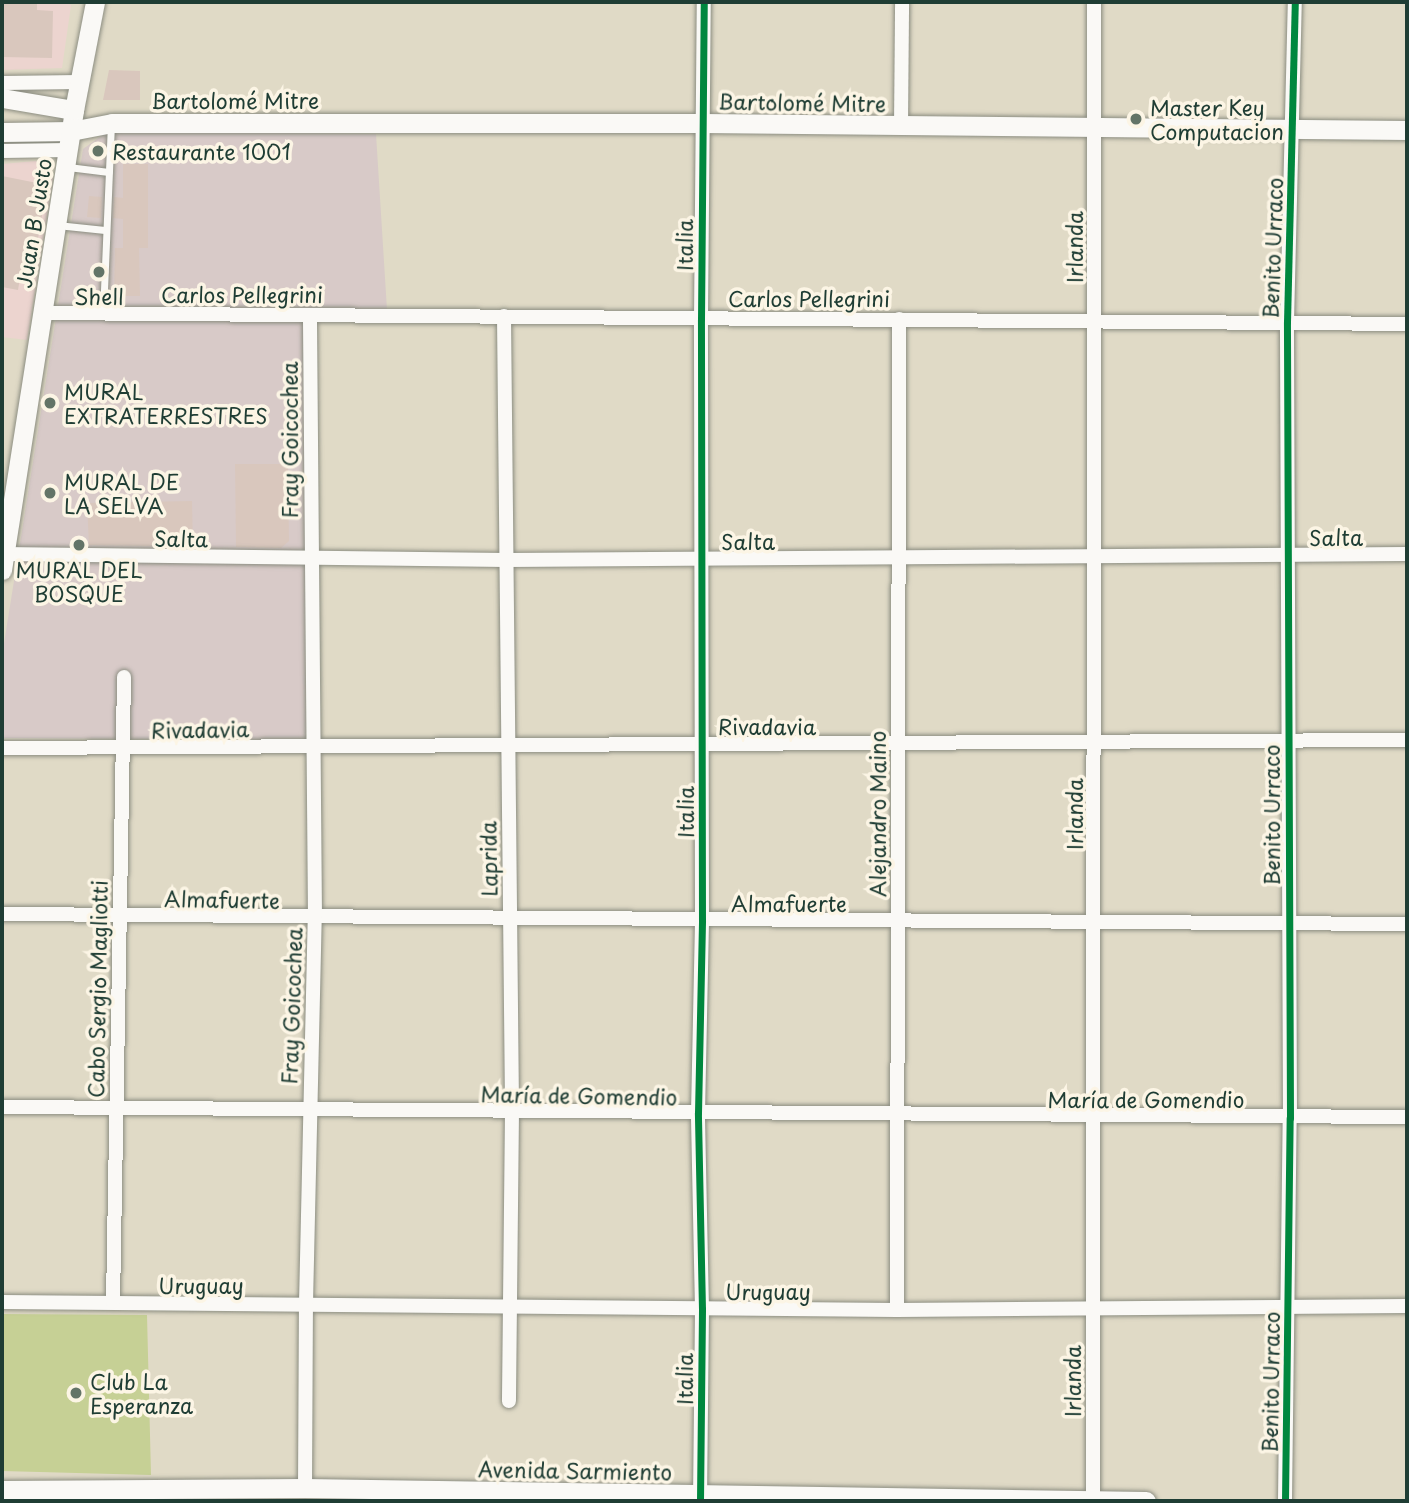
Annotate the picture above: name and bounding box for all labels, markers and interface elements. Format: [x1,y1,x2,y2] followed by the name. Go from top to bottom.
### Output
[151,87,319,113] street label: Bartolomé Mitre
[718,88,886,116] street label: Bartolomé Mitre
[1150,94,1284,144] place label: Master Key Computacion
[1128,111,1144,127] marker: Master Key Computacion
[112,138,291,164] place label: Restaurante 1001
[90,143,106,159] marker: Restaurante 1001
[10,157,56,289] street label: Juan B Justo
[1257,177,1287,319] street label: Benito Urraco
[1061,211,1087,283] street label: Irlanda
[671,219,697,271] street label: Italia
[91,264,107,280] marker: Shell
[161,281,323,307] street label: Carlos Pellegrini
[74,283,124,309] place label: Shell
[728,285,890,311] street label: Carlos Pellegrini
[276,361,302,519] street label: Fray Goicochea
[64,378,268,428] place label: MURAL EXTRATERRESTRES
[42,395,58,411] marker: MURAL EXTRATERRESTRES
[64,468,180,518] place label: MURAL DE LA SELVA
[42,485,58,501] marker: MURAL DE LA SELVA
[1309,524,1363,550] street label: Salta
[154,525,208,551] street label: Salta
[721,528,775,554] street label: Salta
[71,537,87,553] marker: MURAL DEL BOSQUE
[15,556,143,606] place label: MURAL DEL BOSQUE
[718,713,816,739] street label: Rivadavia
[151,716,249,742] street label: Rivadavia
[864,730,890,898] street label: Alejandro Maino
[1258,744,1284,886] street label: Benito Urraco
[1061,778,1087,850] street label: Irlanda
[672,786,698,838] street label: Italia
[475,821,501,897] street label: Laprida
[82,879,112,1099] street label: Cabo Sergio Magliotti
[164,885,280,913] street label: Almafuerte
[731,890,847,916] street label: Almafuerte
[276,927,306,1085] street label: Fray Goicochea
[479,1081,679,1109] street label: María de Gomendio
[1046,1086,1246,1112] street label: María de Gomendio
[158,1272,244,1298] street label: Uruguay
[725,1278,811,1304] street label: Uruguay
[1256,1311,1284,1453] street label: Benito Urraco
[1059,1345,1085,1417] street label: Irlanda
[671,1353,697,1405] street label: Italia
[90,1368,193,1418] place label: Club La Esperanza
[68,1385,84,1401] marker: Club La Esperanza
[478,1456,672,1484] street label: Avenida Sarmiento

